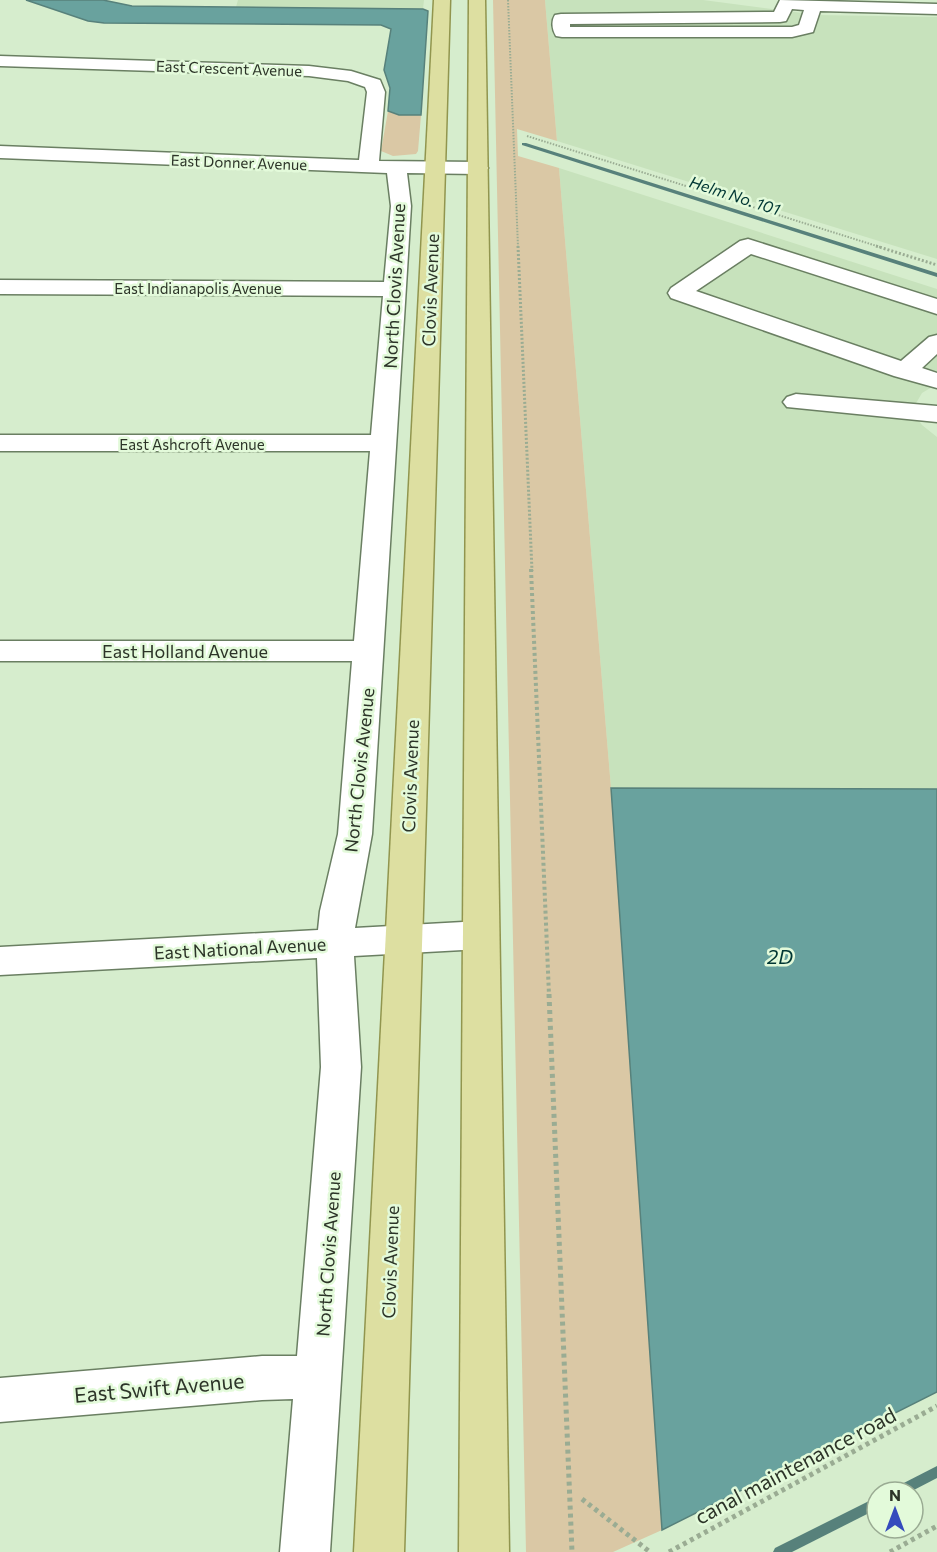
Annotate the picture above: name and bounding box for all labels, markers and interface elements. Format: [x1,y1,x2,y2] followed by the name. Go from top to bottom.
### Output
[156,56,302,80] street label: East Crescent Avenue
[170,151,308,173] street label: East Donner Avenue
[687,171,783,219] water label: Helm No. 101
[379,203,409,369] street label: North Clovis Avenue
[417,233,443,347] street label: Clovis Avenue
[114,279,282,297] street label: East Indianapolis Avenue
[119,435,265,453] street label: East Ashcroft Avenue
[102,640,268,662] street label: East Holland Avenue
[339,687,379,853] street label: North Clovis Avenue
[397,719,423,833] street label: Clovis Avenue
[153,932,327,964] street label: East National Avenue
[766,944,793,968] water label: 2D
[311,1171,345,1337] street label: North Clovis Avenue
[377,1205,403,1319] street label: Clovis Avenue
[73,1367,245,1407] street label: East Swift Avenue
[690,1401,900,1529] street label: canal maintenance road
[865,1480,925,1540] north arrow
[889,1485,901,1504] text: N

